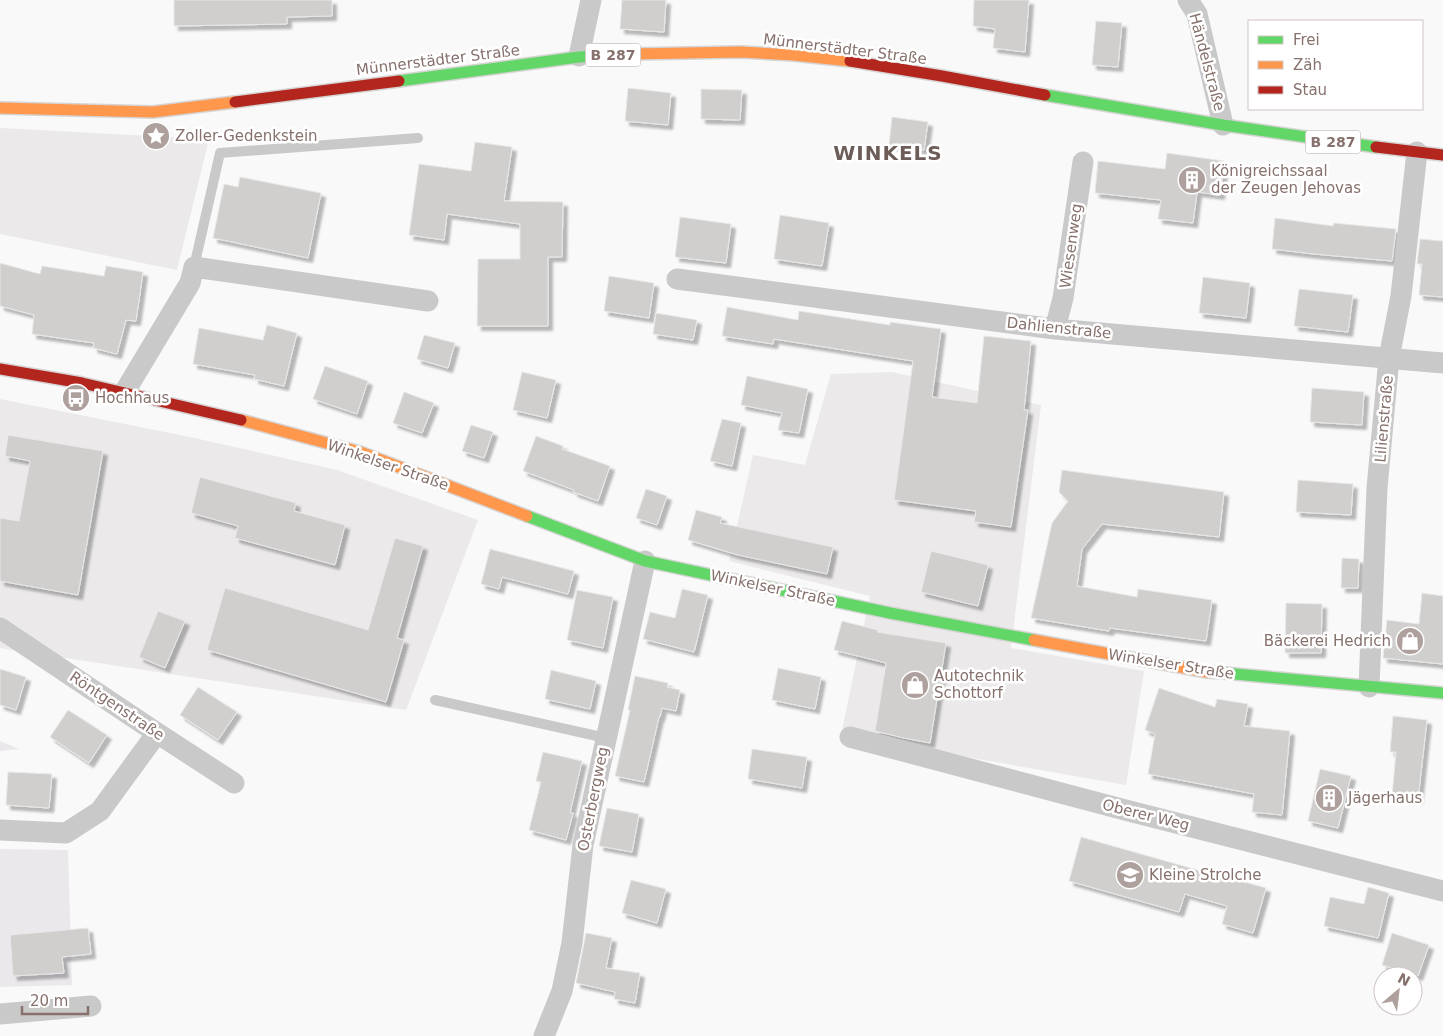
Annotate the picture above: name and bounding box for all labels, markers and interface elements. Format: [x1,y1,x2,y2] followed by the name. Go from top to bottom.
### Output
[1185,11,1229,113] street label: Händelstraße
[1248,20,1423,110] legend
[762,30,928,68] street label: Münnerstädter Straße
[1293,31,1320,49] text: Frei
[355,41,521,79] street label: Münnerstädter Straße
[586,44,640,66] road number: B 287
[1293,56,1322,74] text: Zäh
[1293,81,1327,99] text: Stau
[141,121,171,151] place icon: Zoller-Gedenkstein
[175,127,318,145] place label: Zoller-Gedenkstein
[1306,130,1360,154] road number: B 287
[833,141,943,165] district label: WINKELS
[1211,162,1361,197] place label: Königreichssaal der Zeugen Jehovas
[1177,165,1207,195] building icon: Königreichssaal der Zeugen Jehovas
[1056,202,1086,290] street label: Wiesenweg
[1006,314,1112,342] street label: Dahlienstraße
[1371,375,1397,463] street label: Lilienstraße
[61,383,91,413] bus stop icon: Hochhaus
[95,389,169,407] place label: Hochhaus
[325,436,451,494] street label: Winkelser Straße
[709,566,837,610] street label: Winkelser Straße
[1395,626,1425,656] shop icon: Bäckerei Hedrich
[1264,632,1391,650] place label: Bäckerei Hedrich
[1107,645,1235,683] street label: Winkelser Straße
[934,667,1024,702] place label: Autotechnik Schottorf
[66,668,168,744] street label: Röntgenstraße
[900,670,930,700] shop icon: Autotechnik Schottorf
[574,745,612,853] street label: Osterbergweg
[1314,783,1344,813] building icon: Jägerhaus
[1347,789,1422,807] place label: Jägerhaus
[1101,795,1191,835] street label: Oberer Weg
[1115,860,1145,890] school or university icon: Kleine Strolche
[1149,866,1261,884] place label: Kleine Strolche
[1373,966,1423,1016] north arrow
[1395,970,1413,989] text: N
[22,984,89,1016] scale bar
[30,992,68,1010] text: 20 m

